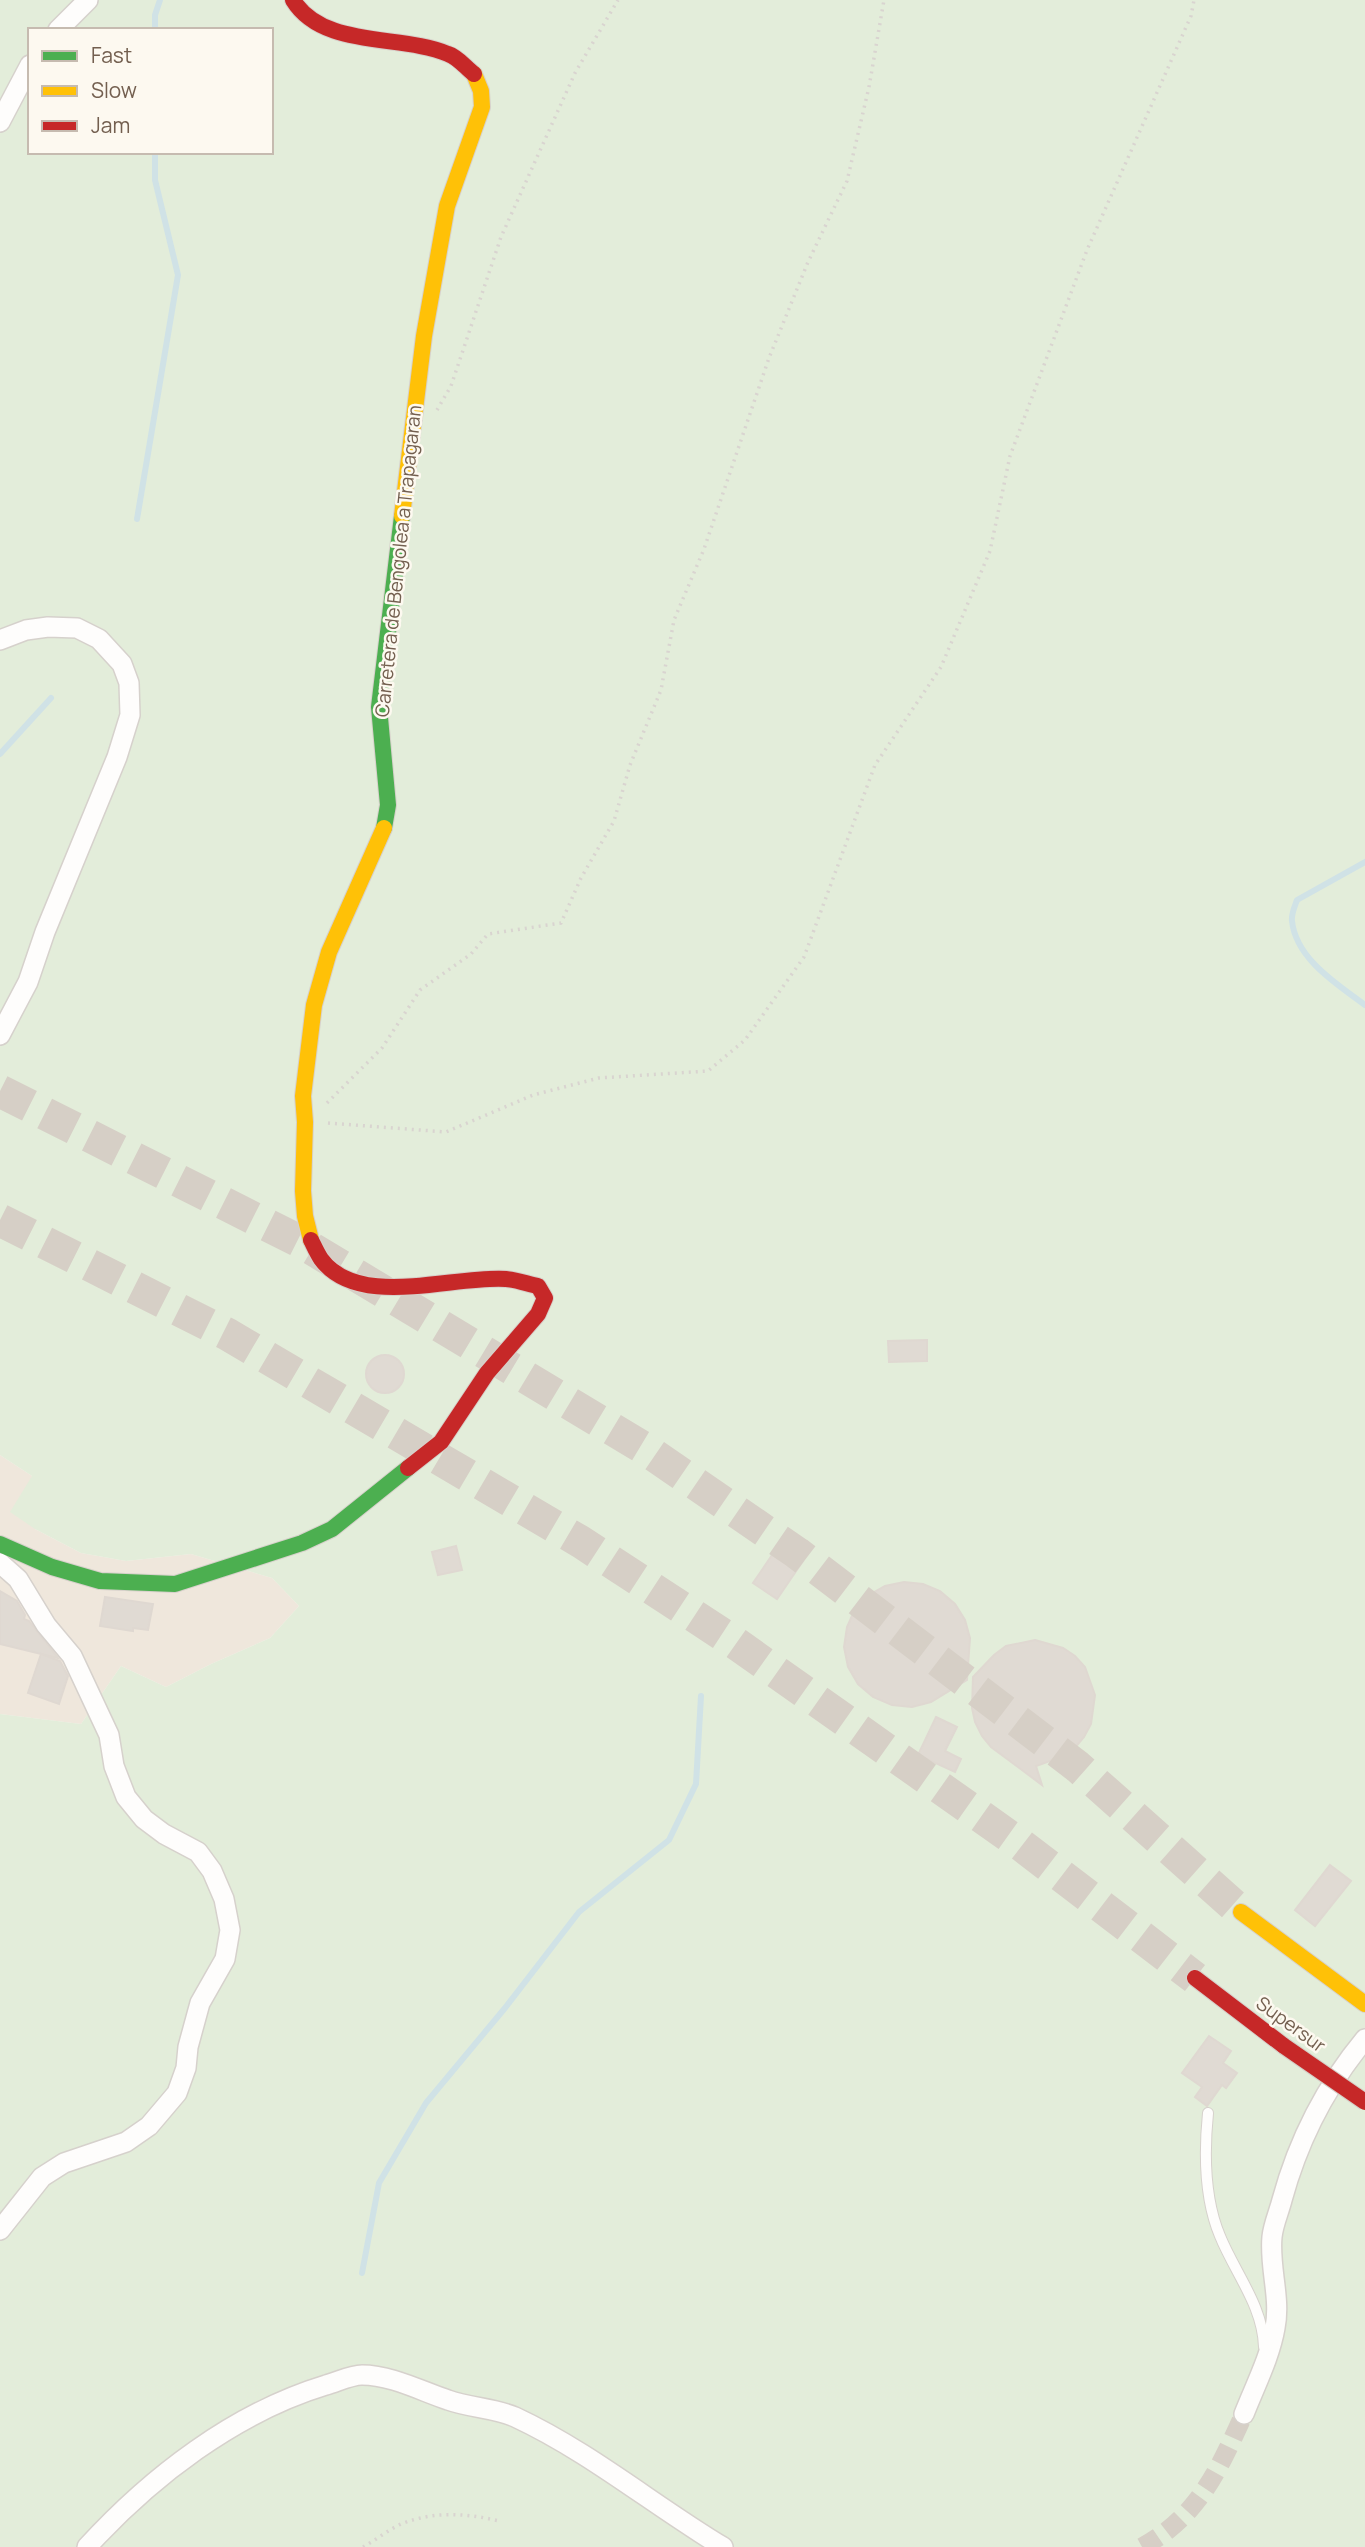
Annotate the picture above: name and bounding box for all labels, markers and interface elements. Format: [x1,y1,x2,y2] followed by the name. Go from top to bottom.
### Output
[28,28,273,154] legend
[91,41,132,69] text: Fast
[91,76,137,104] text: Slow
[91,111,130,139] text: Jam
[369,404,427,718] street label: Carretera de Bengolea a Trapagaran
[1251,1990,1331,2058] street label: Supersur

